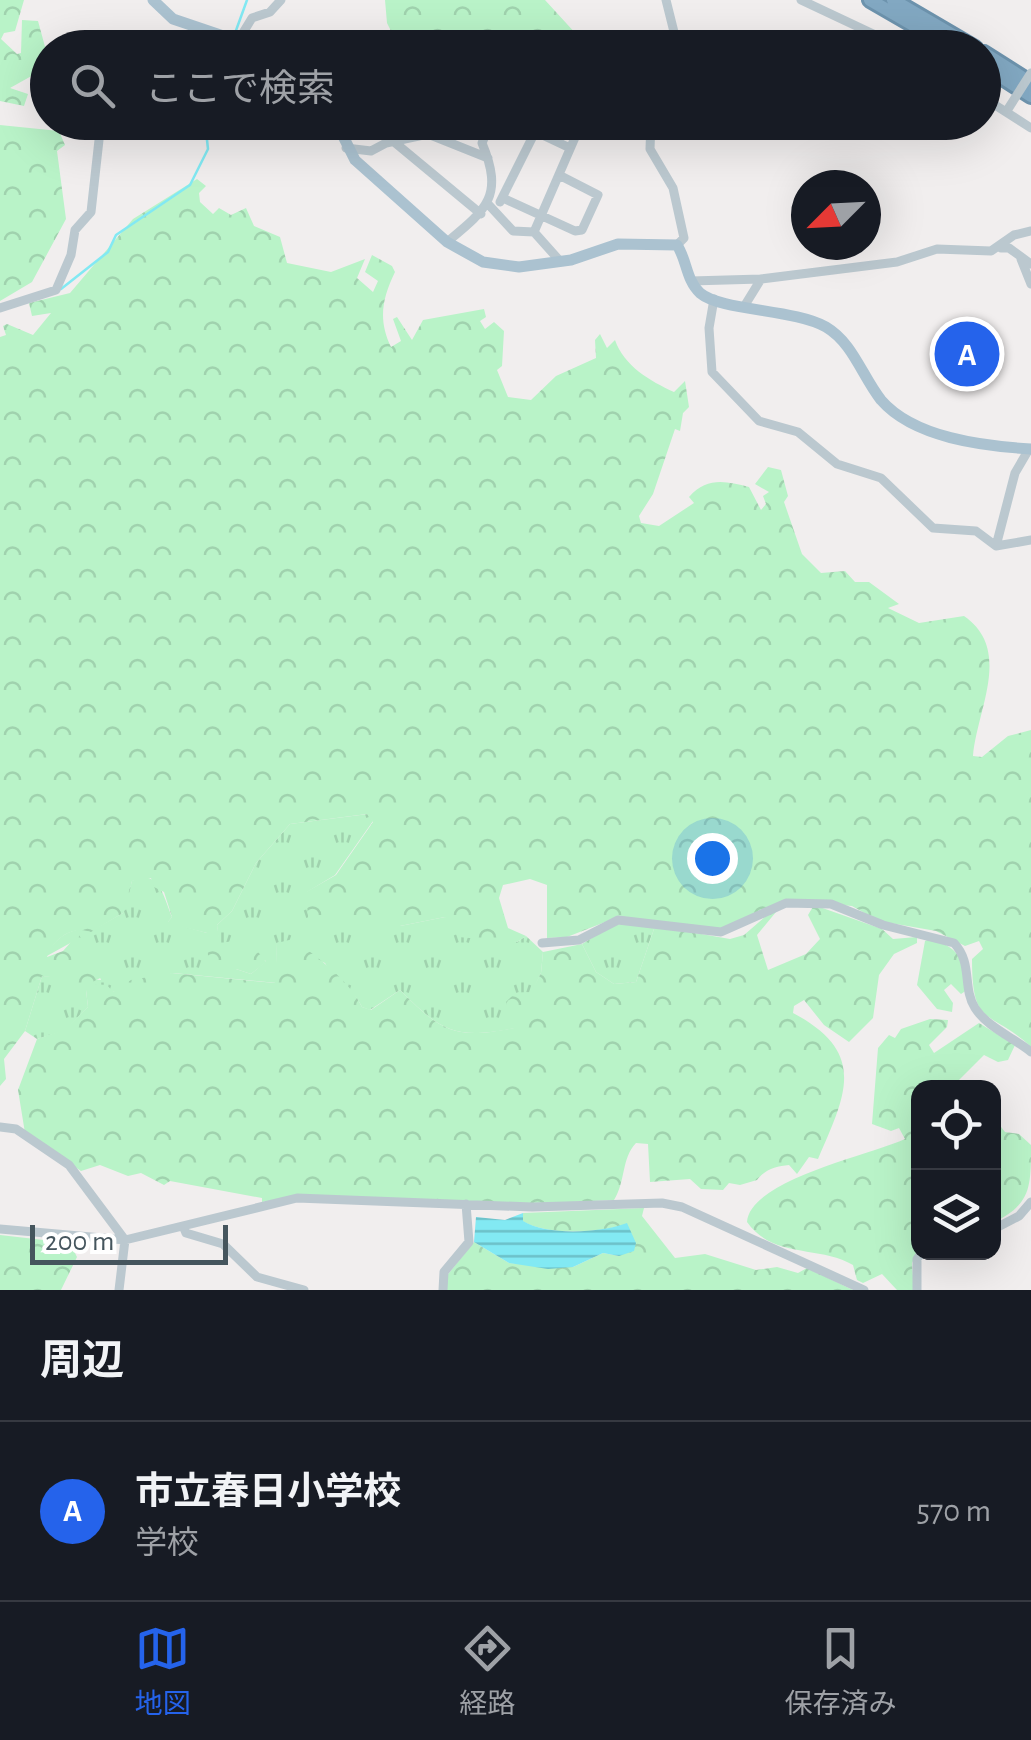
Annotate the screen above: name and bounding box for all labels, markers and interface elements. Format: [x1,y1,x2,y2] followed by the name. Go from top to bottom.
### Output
[30,30,1001,140] search box
[65,58,120,113] icon: search
[145,71,335,109] text: ここで検索
[791,170,881,260] north arrow
[934,316,1000,392] pin: A
[687,833,738,884] your location
[911,1080,1001,1260] map controls
[911,1080,1001,1170] button: locate
[911,1170,1001,1260] button: layers
[30,1220,228,1264] scale bar
[45,1228,114,1256] text: 200 m
[40,1340,124,1382] text: 周辺
[135,1474,401,1512] text: 市立春日小学校
[63,1495,82,1527] text: A
[917,1495,991,1527] text: 570 m
[135,1527,199,1559] text: 学校
[134,1621,191,1722] tab: 地図
[459,1621,516,1722] tab: 経路
[784,1621,897,1722] tab: 保存済み

